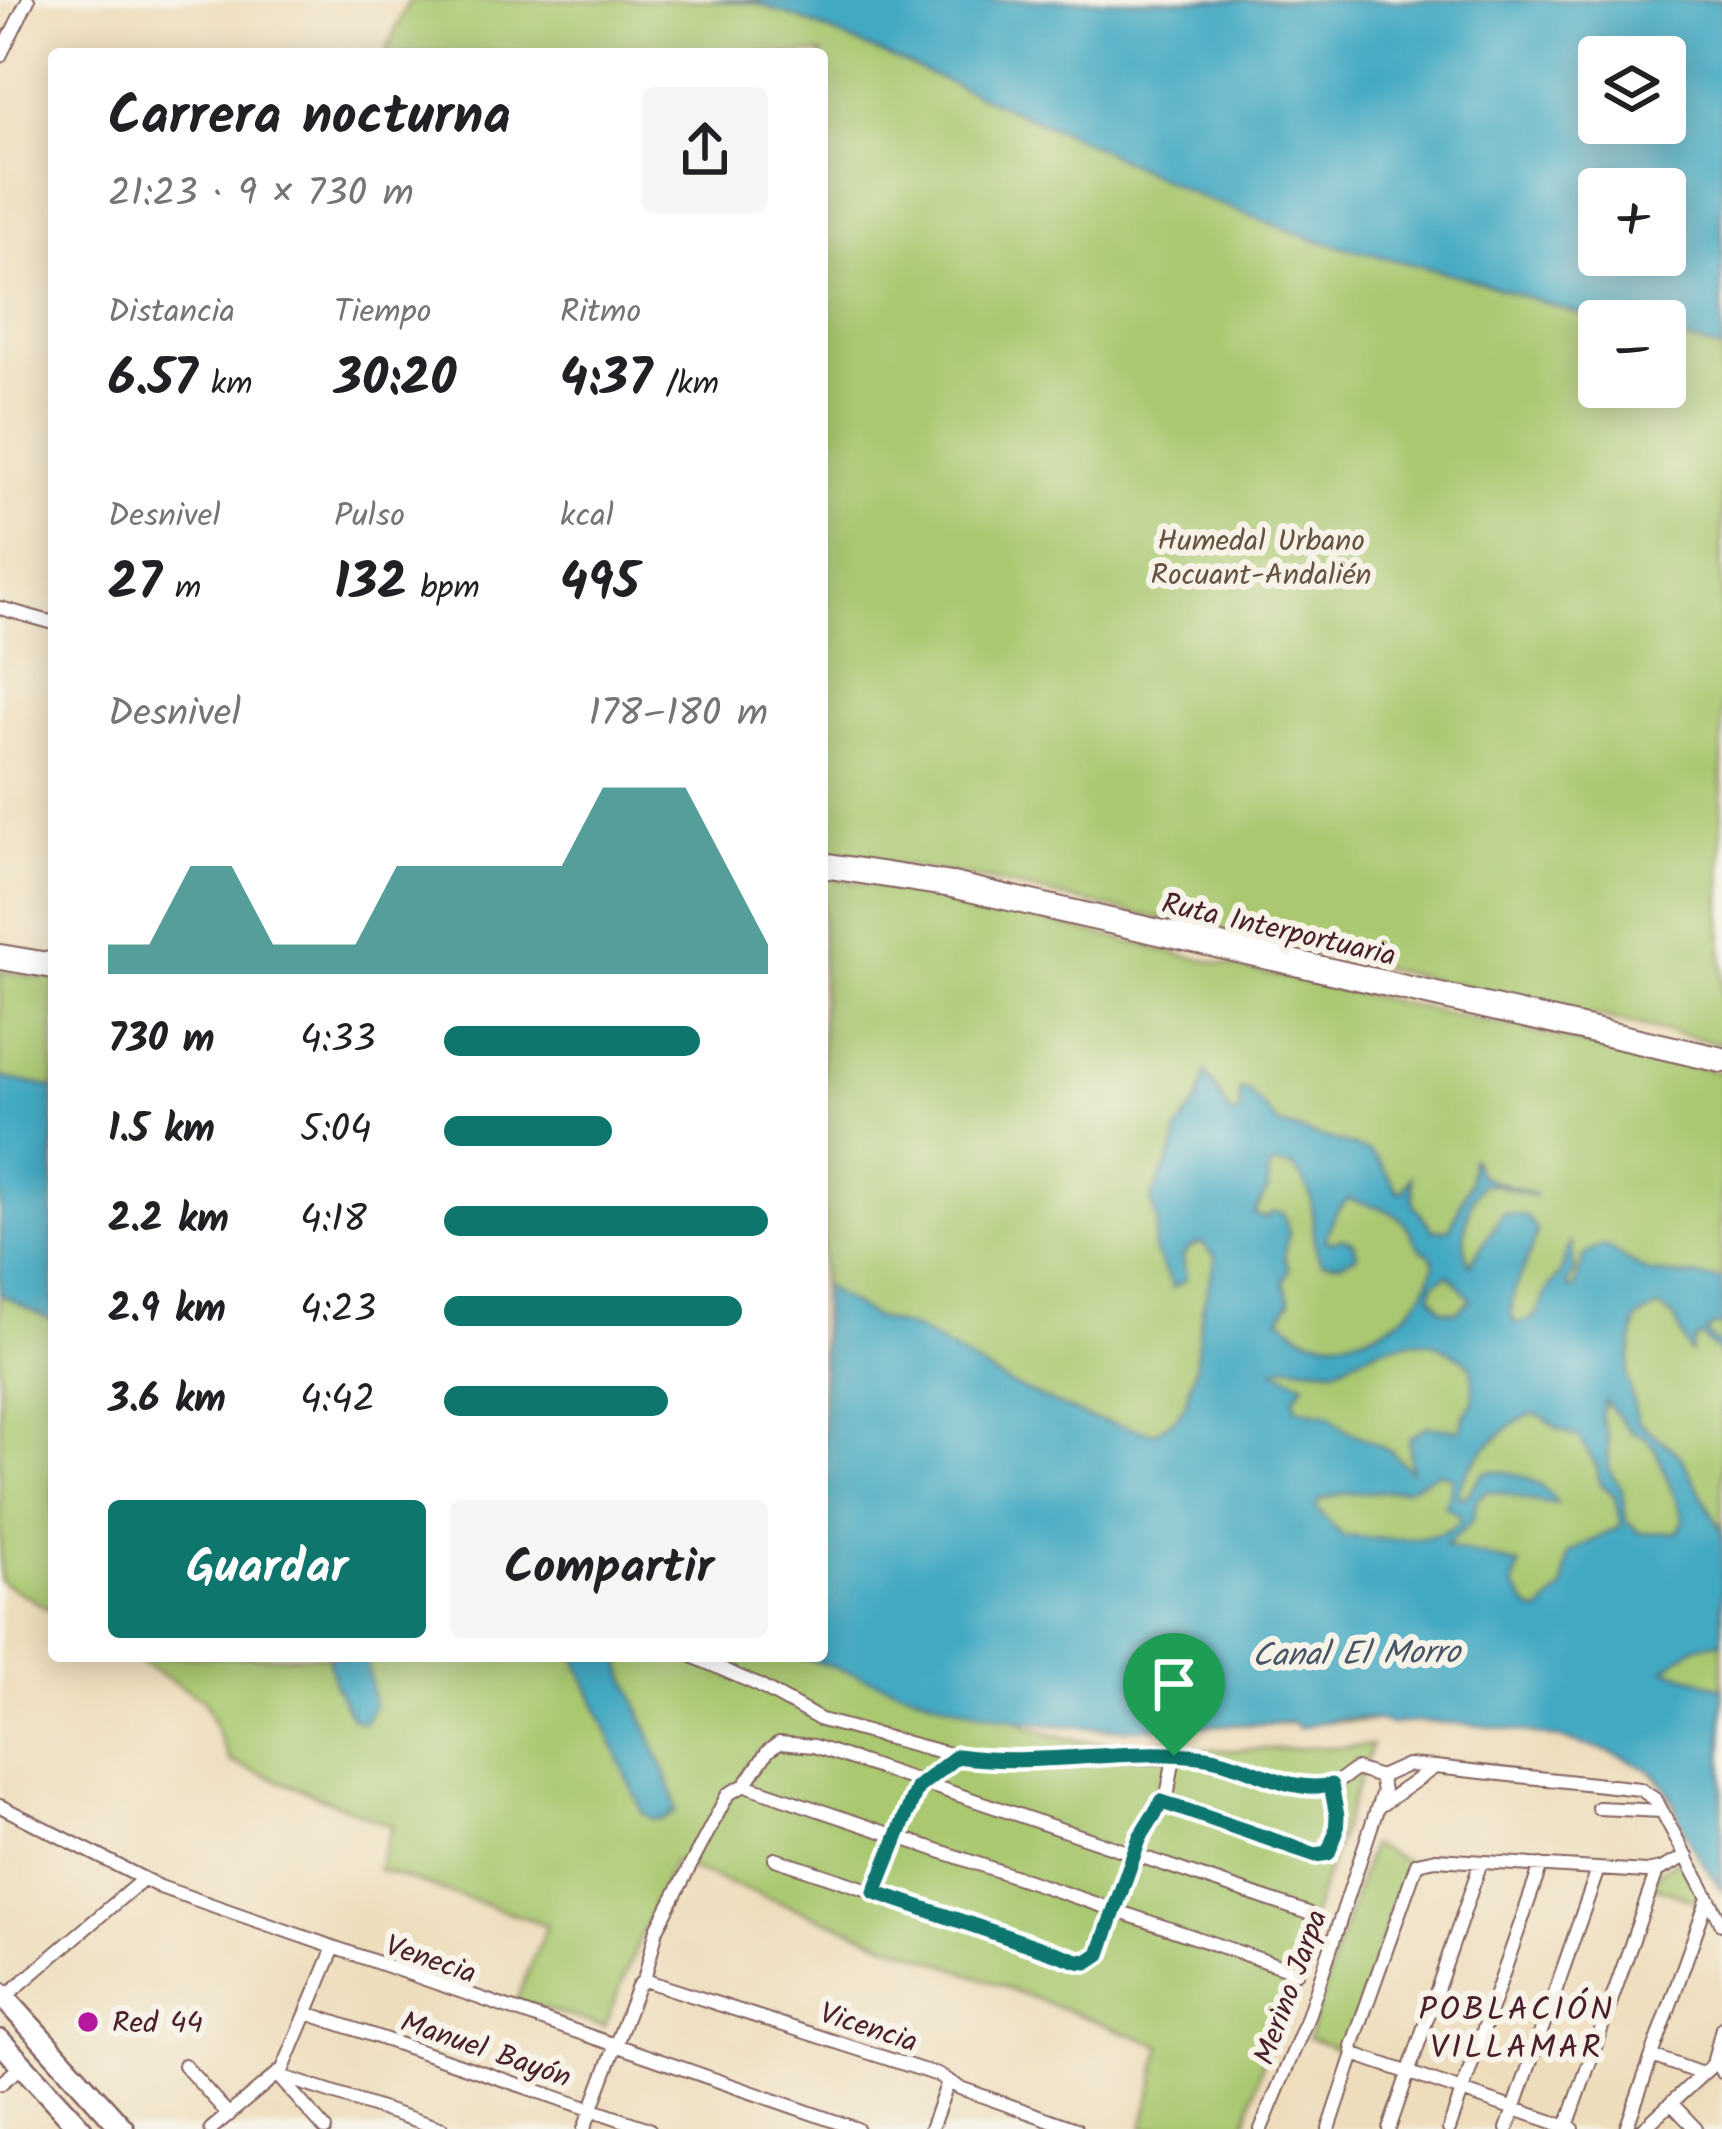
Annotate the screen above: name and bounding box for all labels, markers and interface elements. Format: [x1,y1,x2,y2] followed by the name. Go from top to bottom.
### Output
[1578,36,1686,408] map controls
[1578,36,1686,144] button: layers
[108,76,511,162] text: Carrera nocturna
[642,87,768,213] button: share
[108,164,414,226] text: 21:23 · 9 × 730 m
[1578,168,1686,276] button: +
[108,287,235,340] text: Distancia
[334,287,431,340] text: Tiempo
[560,287,641,340] text: Ritmo
[1578,300,1686,408] button: −
[108,340,198,421] text: 6.57
[334,340,457,421] text: 30:20
[560,340,652,421] text: 4:37
[198,359,253,412] text: km
[652,359,719,412] text: /km
[108,491,221,544] text: Desnivel
[334,491,405,544] text: Pulso
[560,491,614,544] text: kcal
[1150,518,1372,600] park label: Humedal Urbano Rocuant-Andalién
[108,544,162,625] text: 27
[334,544,407,625] text: 132
[560,544,639,625] text: 495
[162,563,201,616] text: m
[407,563,480,616] text: bpm
[108,684,241,746] text: Desnivel
[589,684,768,746] text: 178–180 m
[1157,881,1400,981] street label: Ruta Interportuaria
[108,1010,215,1072] text: 730 m
[300,1010,376,1072] text: 4:33
[108,1100,215,1162] text: 1.5 km
[300,1100,372,1162] text: 5:04
[108,1190,229,1252] text: 2.2 km
[300,1190,367,1252] text: 4:18
[108,1280,226,1342] text: 2.9 km
[300,1280,376,1342] text: 4:23
[108,1370,226,1432] text: 3.6 km
[300,1370,375,1432] text: 4:42
[108,1500,426,1638] button: Guardar
[450,1500,768,1638] button: Compartir
[1252,1627,1464,1684] water label: Canal El Morro
[1123,1633,1225,1756] pin
[1141,1651,1207,1717] icon: arrive
[1242,1903,1342,2072] street label: Merino Jarpa
[378,1923,482,1999] street label: Venecia
[1419,1985,1615,2076] district label: POBLACIÓN VILLAMAR
[813,1991,924,2067] street label: Vicencia
[393,1999,577,2103] street label: Manuel Bayón
[112,2000,203,2048] place label: Red 44
[75,2009,101,2035] marker: Red 44

